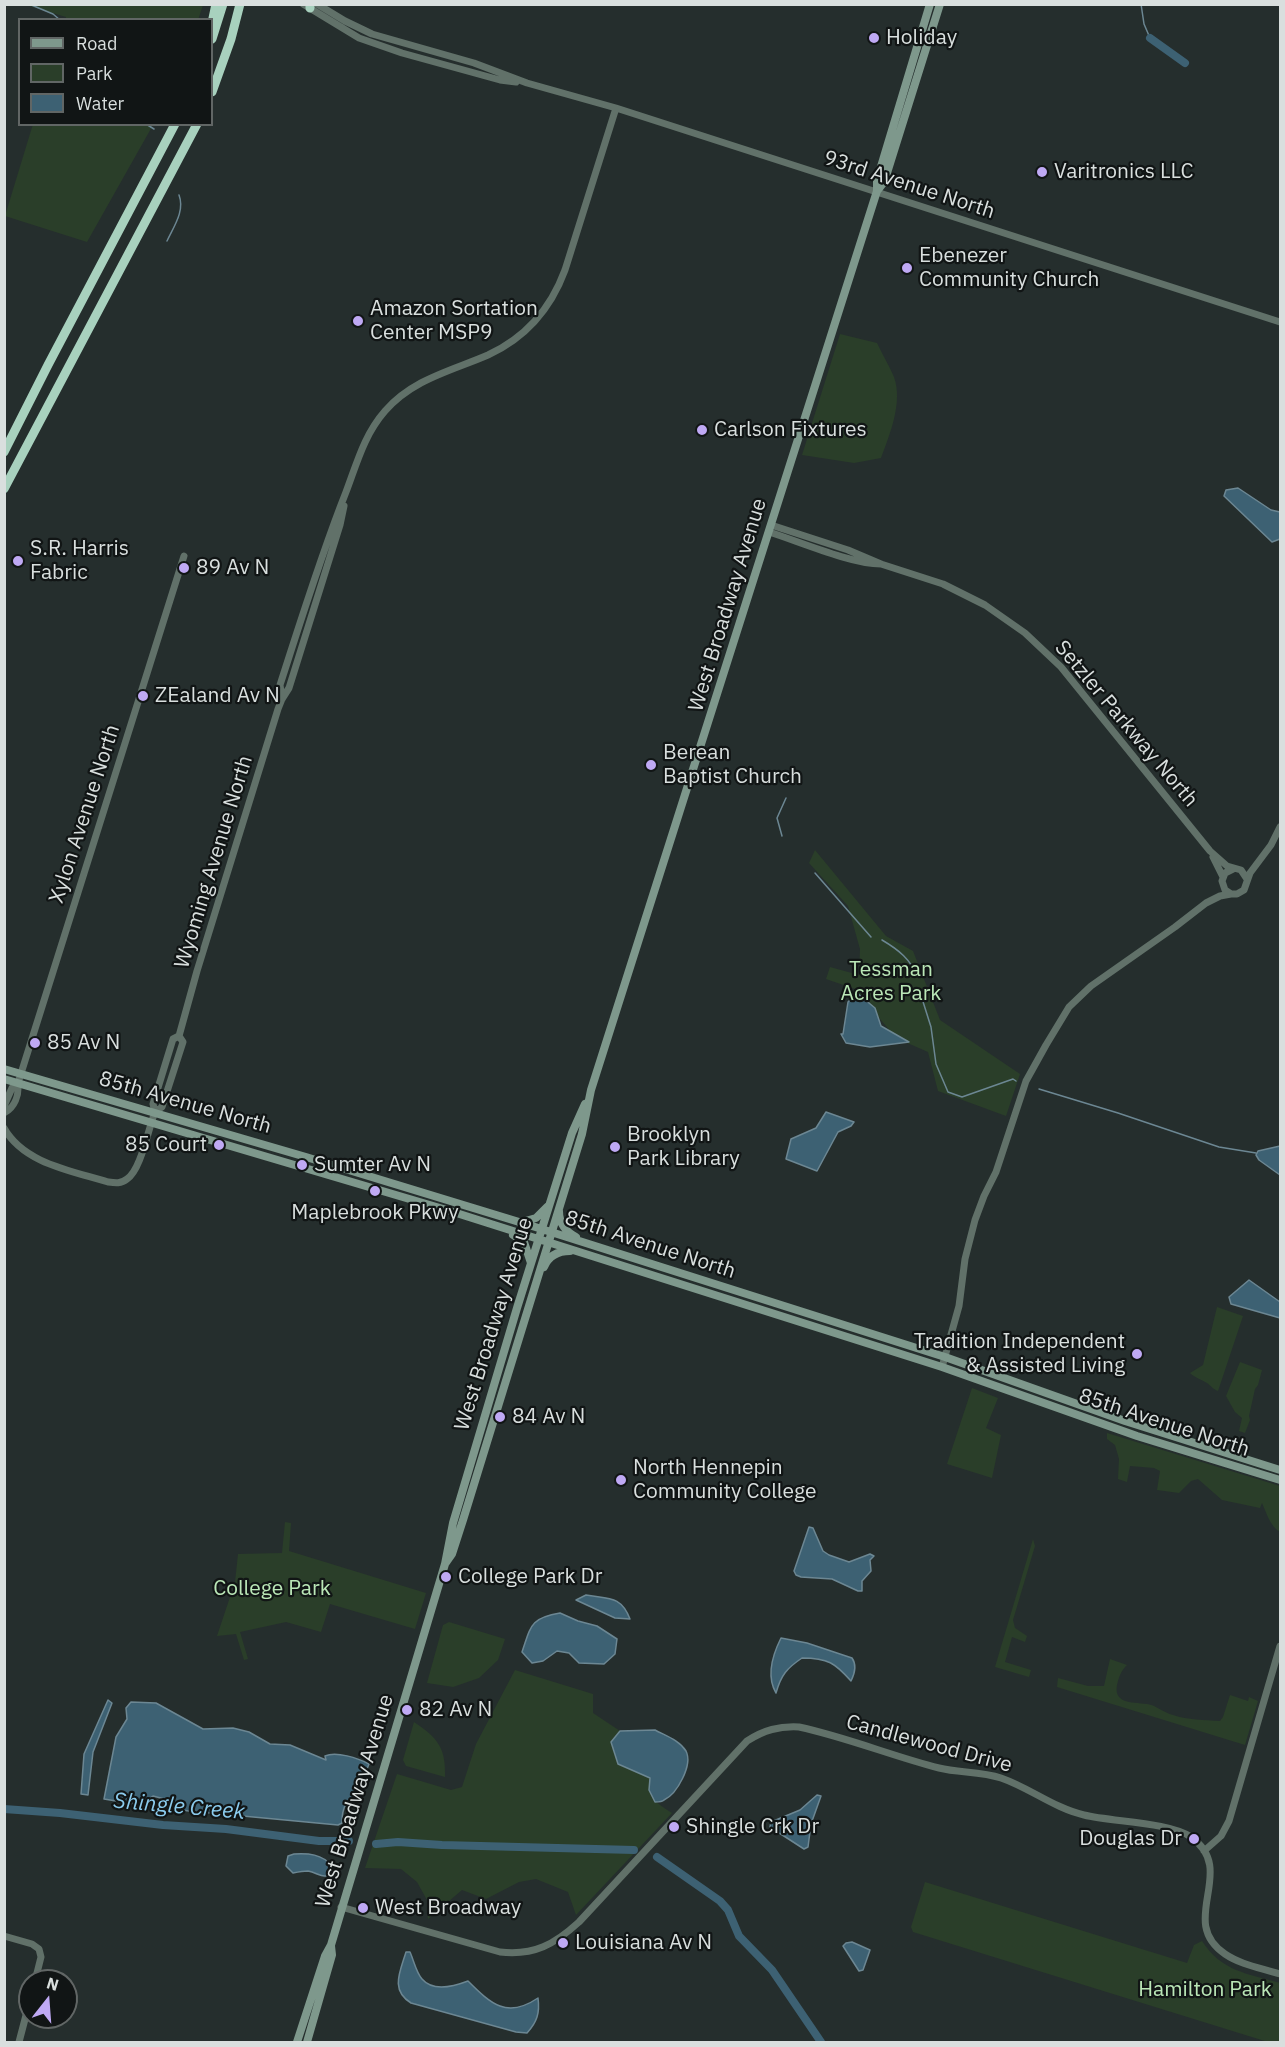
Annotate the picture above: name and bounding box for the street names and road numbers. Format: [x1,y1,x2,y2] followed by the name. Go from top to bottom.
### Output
[820,145,998,225] street label: 93rd Avenue North
[684,495,772,715] street label: West Broadway Avenue
[1049,636,1203,812] street label: Setzler Parkway North
[44,722,126,906] street label: Xylon Avenue North
[170,753,258,971] street label: Wyoming Avenue North
[96,1066,274,1140] street label: 85th Avenue North
[561,1205,739,1285] street label: 85th Avenue North
[450,1214,538,1434] street label: West Broadway Avenue
[1075,1383,1253,1463] street label: 85th Avenue North
[311,1691,399,1911] street label: West Broadway Avenue
[843,1710,1015,1778] street label: Candlewood Drive

